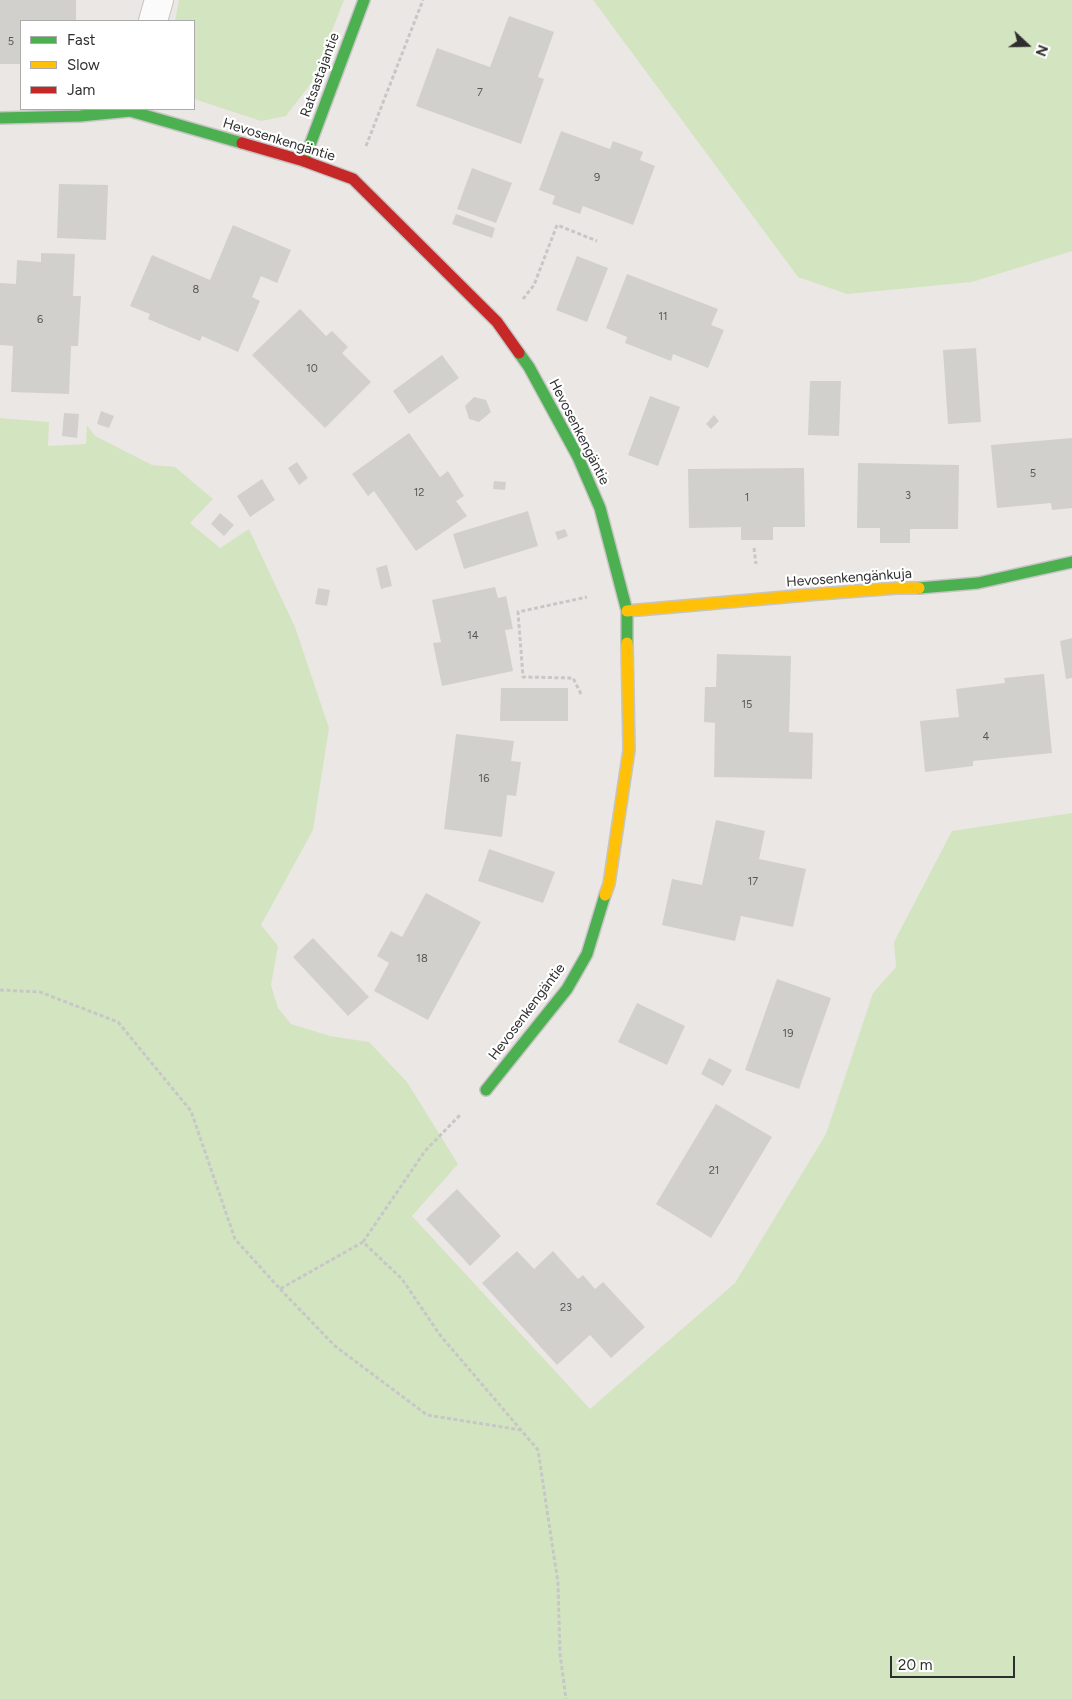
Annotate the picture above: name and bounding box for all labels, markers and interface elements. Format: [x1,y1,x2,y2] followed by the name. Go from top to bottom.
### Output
[20,20,195,110] legend
[1002,20,1052,70] north arrow
[297,30,343,120] street label: Ratsastajantie
[67,31,95,49] text: Fast
[8,35,14,49] house number: 5
[1032,42,1051,59] text: N
[67,56,100,74] text: Slow
[67,81,95,99] text: Jam
[477,86,483,100] house number: 7
[221,115,337,165] street label: Hevosenkengäntie
[594,171,600,185] house number: 9
[193,283,199,297] house number: 8
[658,310,668,324] house number: 11
[37,313,43,327] house number: 6
[306,362,318,376] house number: 10
[545,376,613,488] street label: Hevosenkengäntie
[1030,467,1036,481] house number: 5
[414,486,424,500] house number: 12
[905,489,911,503] house number: 3
[745,491,749,505] house number: 1
[786,565,912,591] street label: Hevosenkengänkuja
[467,629,479,643] house number: 14
[742,698,752,712] house number: 15
[983,730,989,744] house number: 4
[479,772,489,786] house number: 16
[748,875,758,889] house number: 17
[416,952,428,966] house number: 18
[485,960,569,1064] street label: Hevosenkengäntie
[783,1027,793,1041] house number: 19
[709,1164,719,1178] house number: 21
[560,1301,572,1315] house number: 23
[892,1646,1017,1678] scale bar
[898,1656,932,1674] text: 20 m

